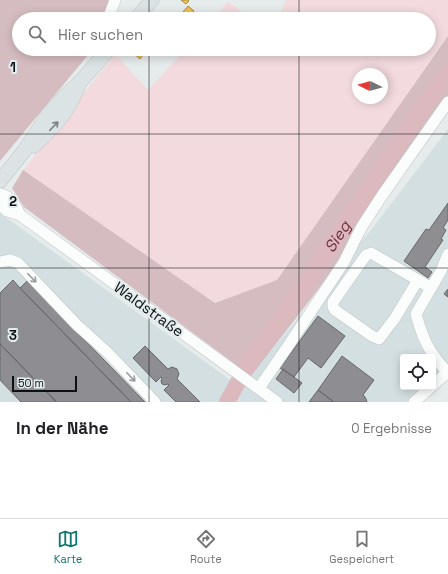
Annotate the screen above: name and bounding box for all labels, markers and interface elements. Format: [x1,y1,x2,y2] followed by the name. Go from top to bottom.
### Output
[12,12,436,56] search box
[26,23,48,45] icon: search
[58,25,143,44] text: Hier suchen
[10,59,16,76] text: 1
[352,68,388,104] north arrow
[49,121,59,131] one-way arrow
[9,193,17,210] text: 2
[319,216,355,256] water label: Sieg
[27,273,37,283] one-way arrow
[110,277,188,341] street label: Waldstraße
[9,327,17,344] text: 3
[400,354,436,390] map controls
[400,354,436,390] button: locate
[126,372,136,382] one-way arrow
[12,374,77,393] scale bar
[18,376,44,390] text: 50 m
[16,417,108,439] text: In der Nähe
[351,420,432,437] text: 0 Ergebnisse
[54,528,82,566] tab: Karte
[190,528,222,566] tab: Route
[329,528,394,566] tab: Gespeichert

